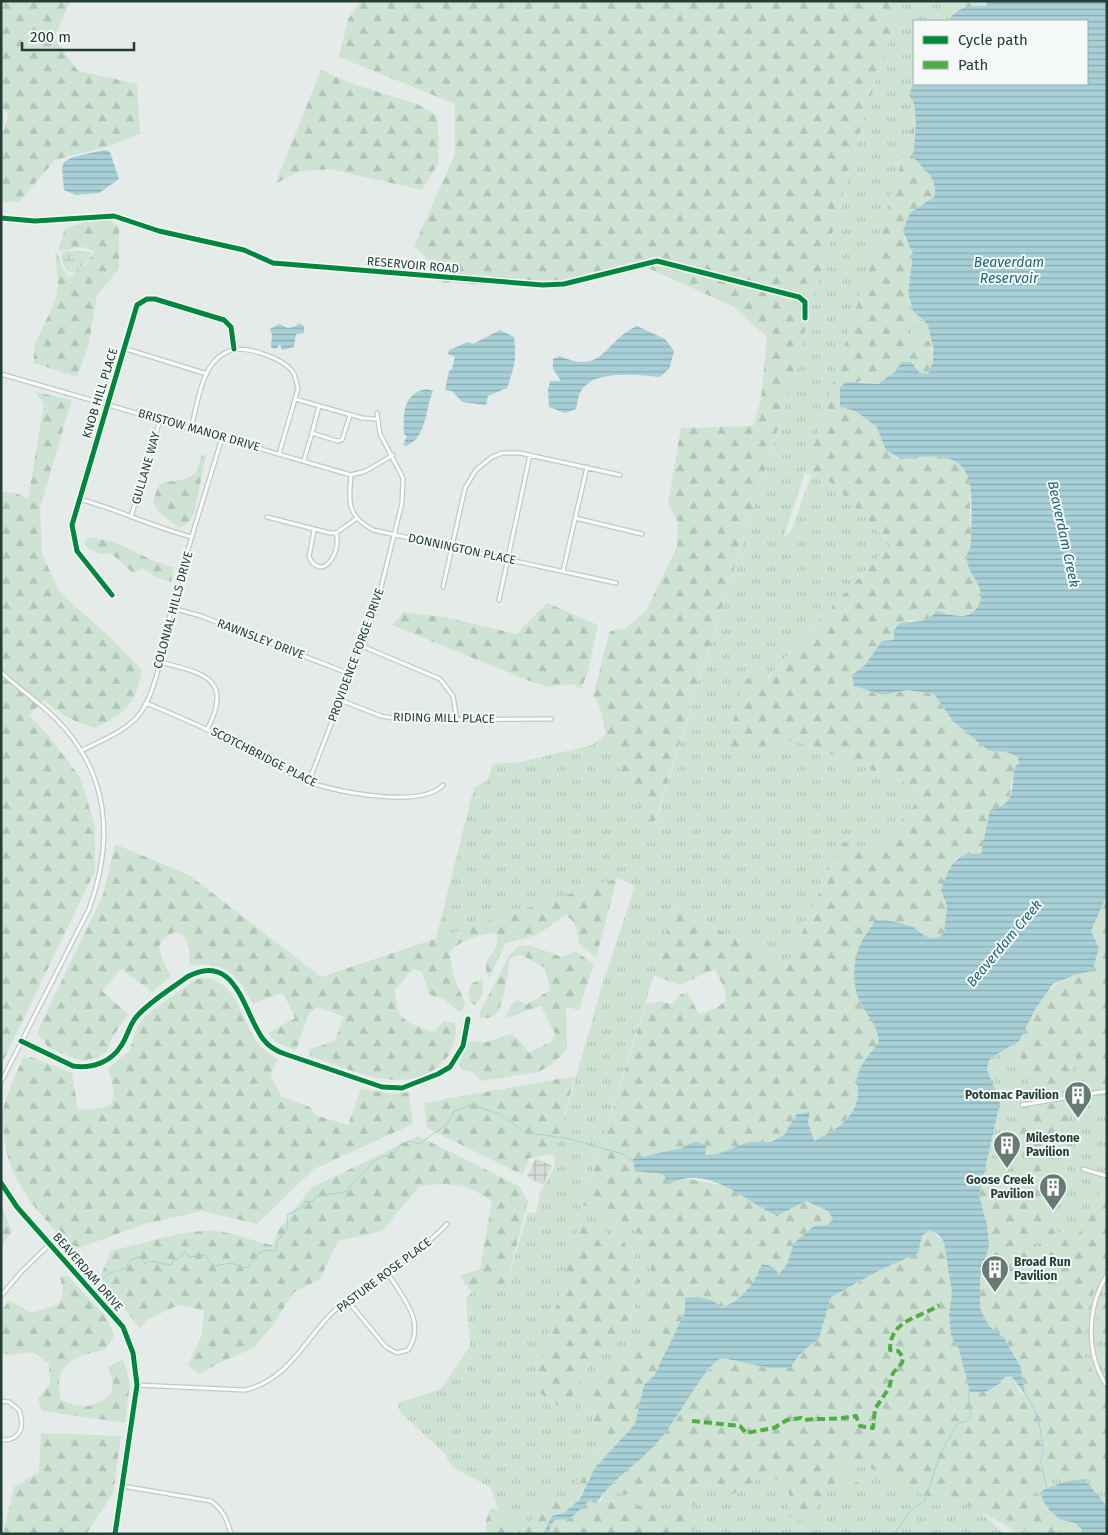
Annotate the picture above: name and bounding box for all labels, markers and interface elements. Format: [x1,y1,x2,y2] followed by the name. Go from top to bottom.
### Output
[22,20,135,52] scale bar
[913,20,1088,85] legend
[30,28,71,46] text: 200 m
[958,31,1028,49] text: Cycle path
[958,56,988,74] text: Path
[366,254,460,276] street label: RESERVOIR ROAD
[974,254,1044,287] water label: Beaverdam Reservoir
[80,346,120,440] street label: KNOB HILL PLACE
[136,406,262,454] street label: BRISTOW MANOR DRIVE
[129,430,163,506] street label: GULLANE WAY
[1044,479,1083,589] water label: Beaverdam Creek
[407,531,517,567] street label: DONNINGTON PLACE
[151,550,195,670] street label: COLONIAL HILLS DRIVE
[325,586,387,724] street label: PROVIDENCE FORGE DRIVE
[215,616,307,662] street label: RAWNSLEY DRIVE
[393,710,495,726] street label: RIDING MILL PLACE
[209,724,319,790] street label: SCOTCHBRIDGE PLACE
[963,896,1046,990] water label: Beaverdam Creek
[1063,1080,1093,1119] building icon: Potomac Pavilion
[965,1088,1059,1102] place label: Potomac Pavilion
[992,1130,1022,1169] building icon: Milestone Pavilion
[1026,1131,1080,1159] place label: Milestone Pavilion
[1038,1172,1068,1211] building icon: Goose Creek Pavilion
[966,1173,1034,1201] place label: Goose Creek Pavilion
[50,1230,126,1314] street label: BEAVERDAM DRIVE
[334,1235,434,1315] street label: PASTURE ROSE PLACE
[980,1254,1010,1293] building icon: Broad Run Pavilion
[1014,1255,1071,1283] place label: Broad Run Pavilion

